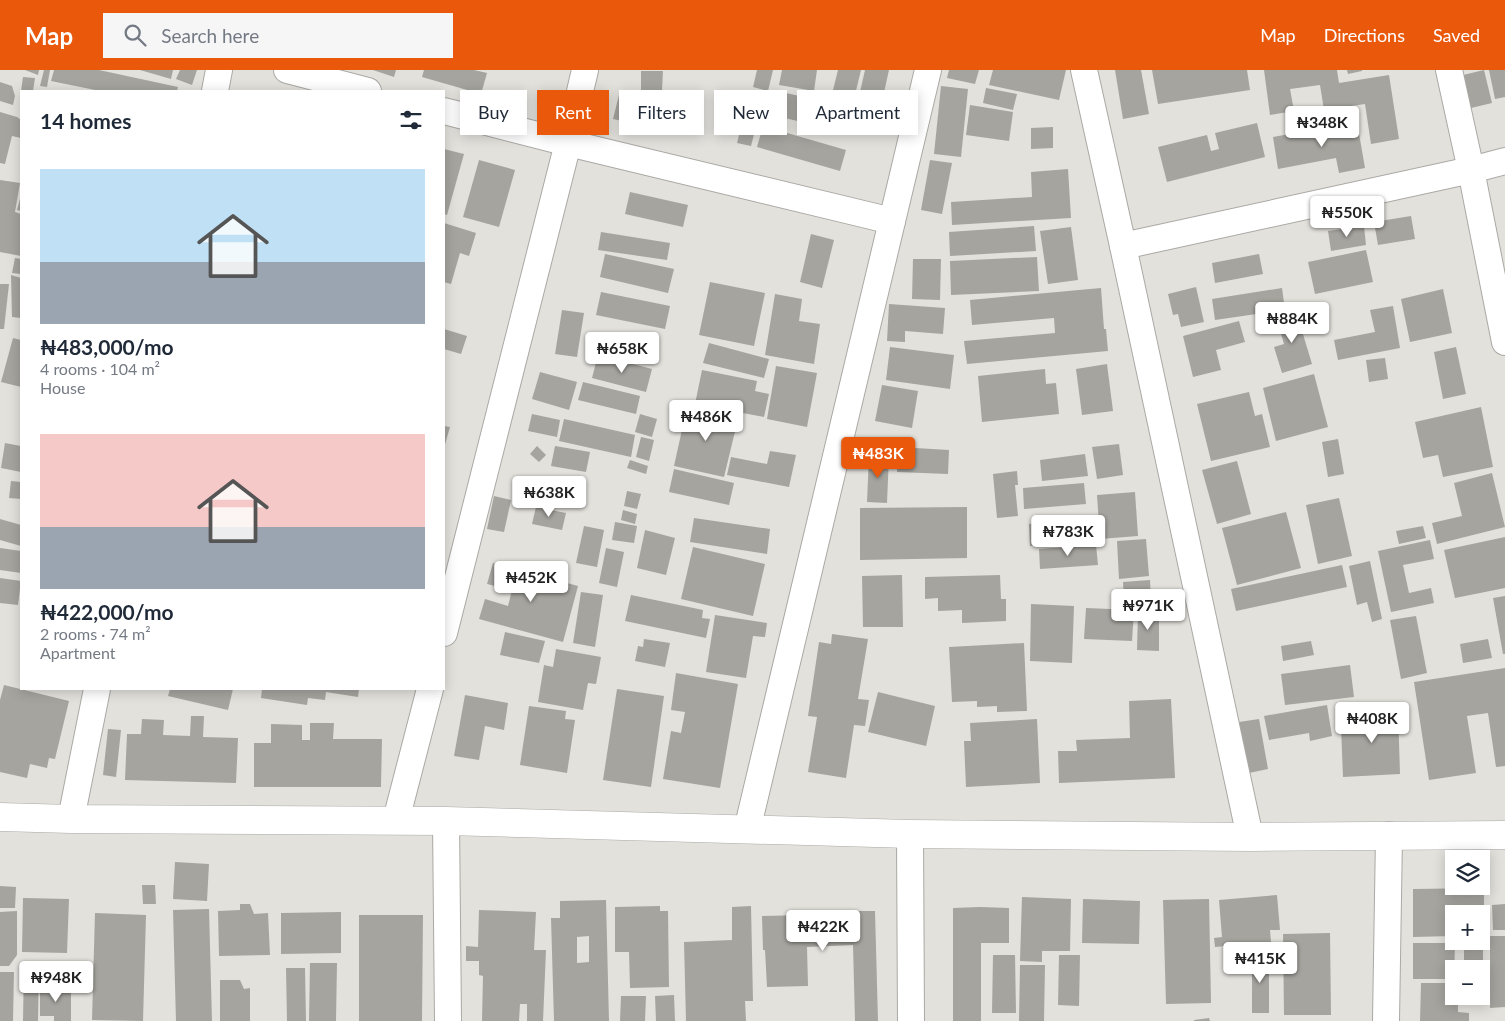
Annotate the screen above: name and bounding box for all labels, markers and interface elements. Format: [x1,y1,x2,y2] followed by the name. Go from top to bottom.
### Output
[103,13,453,58] search box
[25,21,73,50] text: Map
[121,21,149,49] icon: search
[161,24,259,47] text: Search here
[1260,24,1296,46] text: Map
[1324,24,1405,46] text: Directions
[1433,24,1480,46] text: Saved
[460,90,527,135] chip: Buy
[537,90,609,135] chip: Rent
[619,90,704,135] chip: Filters
[714,90,787,135] chip: New
[797,90,918,135] chip: Apartment
[397,106,425,134] icon: filters
[1287,106,1357,148] pin: ₦348K
[40,108,131,133] text: 14 homes
[1296,112,1348,131] text: ₦348K
[1312,196,1382,238] pin: ₦550K
[188,201,278,291] icon: home
[1321,202,1373,221] text: ₦550K
[1257,302,1327,344] pin: ₦884K
[1266,308,1318,327] text: ₦884K
[587,332,657,374] pin: ₦658K
[40,334,174,359] text: ₦483,000/mo
[596,338,648,357] text: ₦658K
[40,359,160,378] text: 4 rooms · 104 m²
[40,378,85,397] text: House
[671,400,741,442] pin: ₦486K
[680,406,732,425] text: ₦486K
[843,436,913,479] pin: ₦483K
[852,443,904,462] text: ₦483K
[188,466,278,556] icon: home
[514,476,584,518] pin: ₦638K
[523,482,575,501] text: ₦638K
[1033,514,1103,557] pin: ₦783K
[1042,521,1094,540] text: ₦783K
[496,560,566,603] pin: ₦452K
[505,567,557,586] text: ₦452K
[1113,588,1183,631] pin: ₦971K
[1122,595,1174,614] text: ₦971K
[40,599,174,624] text: ₦422,000/mo
[40,624,151,643] text: 2 rooms · 74 m²
[40,643,115,662] text: Apartment
[1337,702,1407,744] pin: ₦408K
[1346,708,1398,727] text: ₦408K
[1445,850,1490,1005] map controls
[1445,850,1490,895] button: layers
[1445,905,1490,950] button: +
[788,910,858,952] pin: ₦422K
[797,916,849,935] text: ₦422K
[1225,942,1295,984] pin: ₦415K
[1234,948,1286,967] text: ₦415K
[21,960,91,1003] pin: ₦948K
[1445,960,1490,1005] button: −
[30,967,82,986] text: ₦948K

